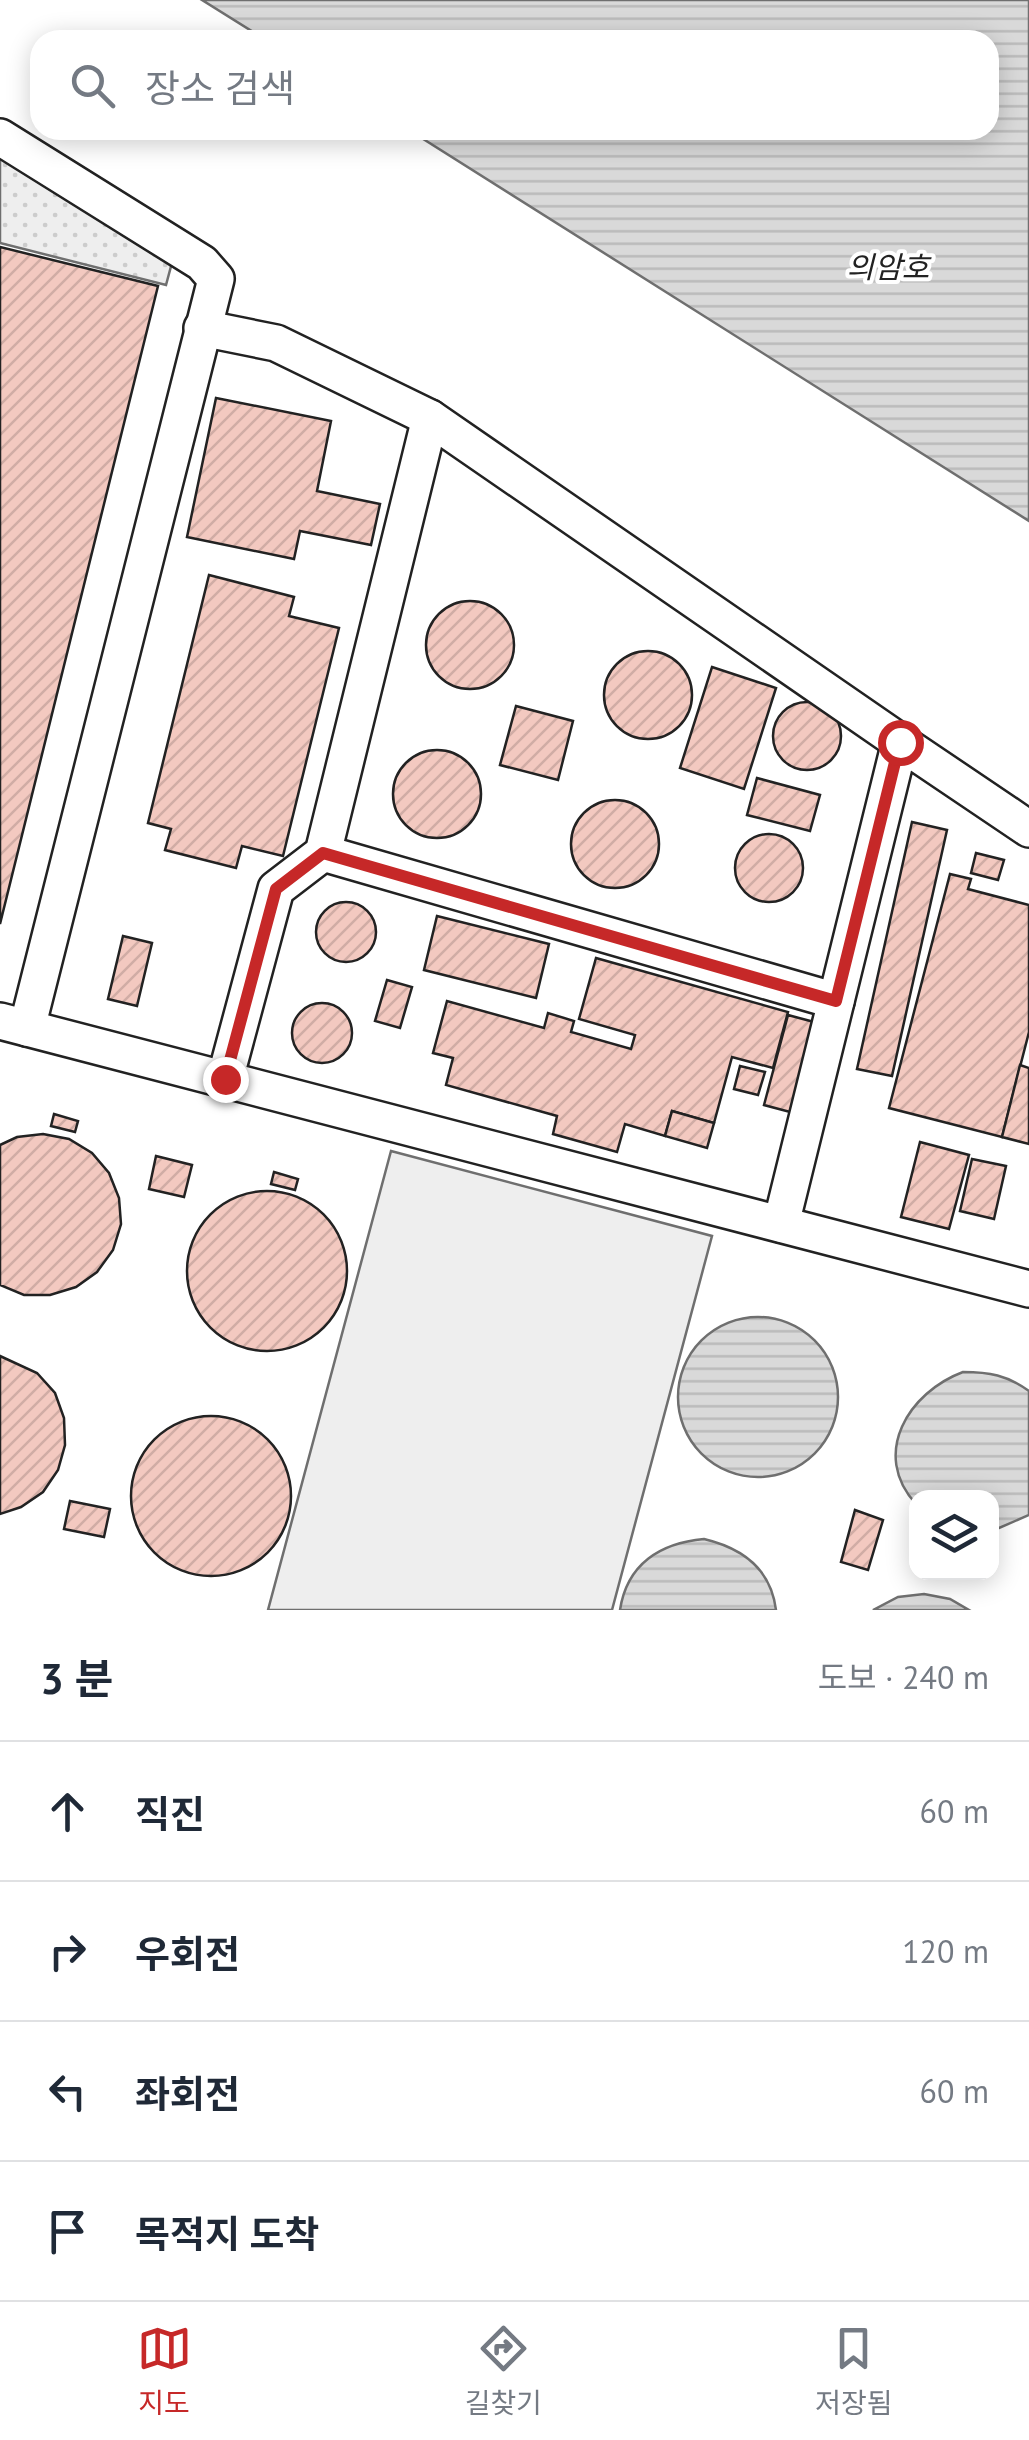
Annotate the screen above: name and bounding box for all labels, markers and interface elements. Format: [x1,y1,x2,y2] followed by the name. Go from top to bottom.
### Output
[30,30,999,140] search box
[65,58,120,113] icon: search
[145,63,295,112] text: 장소 검색
[847,247,932,286] water label: 의암호
[878,720,924,766] route start
[203,1057,249,1103] route end
[909,1490,999,1580] map controls
[909,1490,999,1580] button: layers
[40,1651,113,1706] text: 3 분
[818,1656,989,1698] text: 도보 · 240 m
[40,1784,95,1839] icon: ahead
[135,1789,205,1838] text: 직진
[920,1790,989,1832] text: 60 m
[40,1924,95,1979] icon: right
[135,1929,240,1978] text: 우회전
[902,1930,989,1972] text: 120 m
[40,2064,95,2119] icon: left
[135,2069,240,2118] text: 좌회전
[920,2070,989,2112] text: 60 m
[40,2204,95,2259] icon: arrive
[135,2209,319,2258] text: 목적지 도착
[137,2321,192,2421] tab: 지도
[465,2321,542,2421] tab: 길찾기
[815,2321,892,2421] tab: 저장됨

